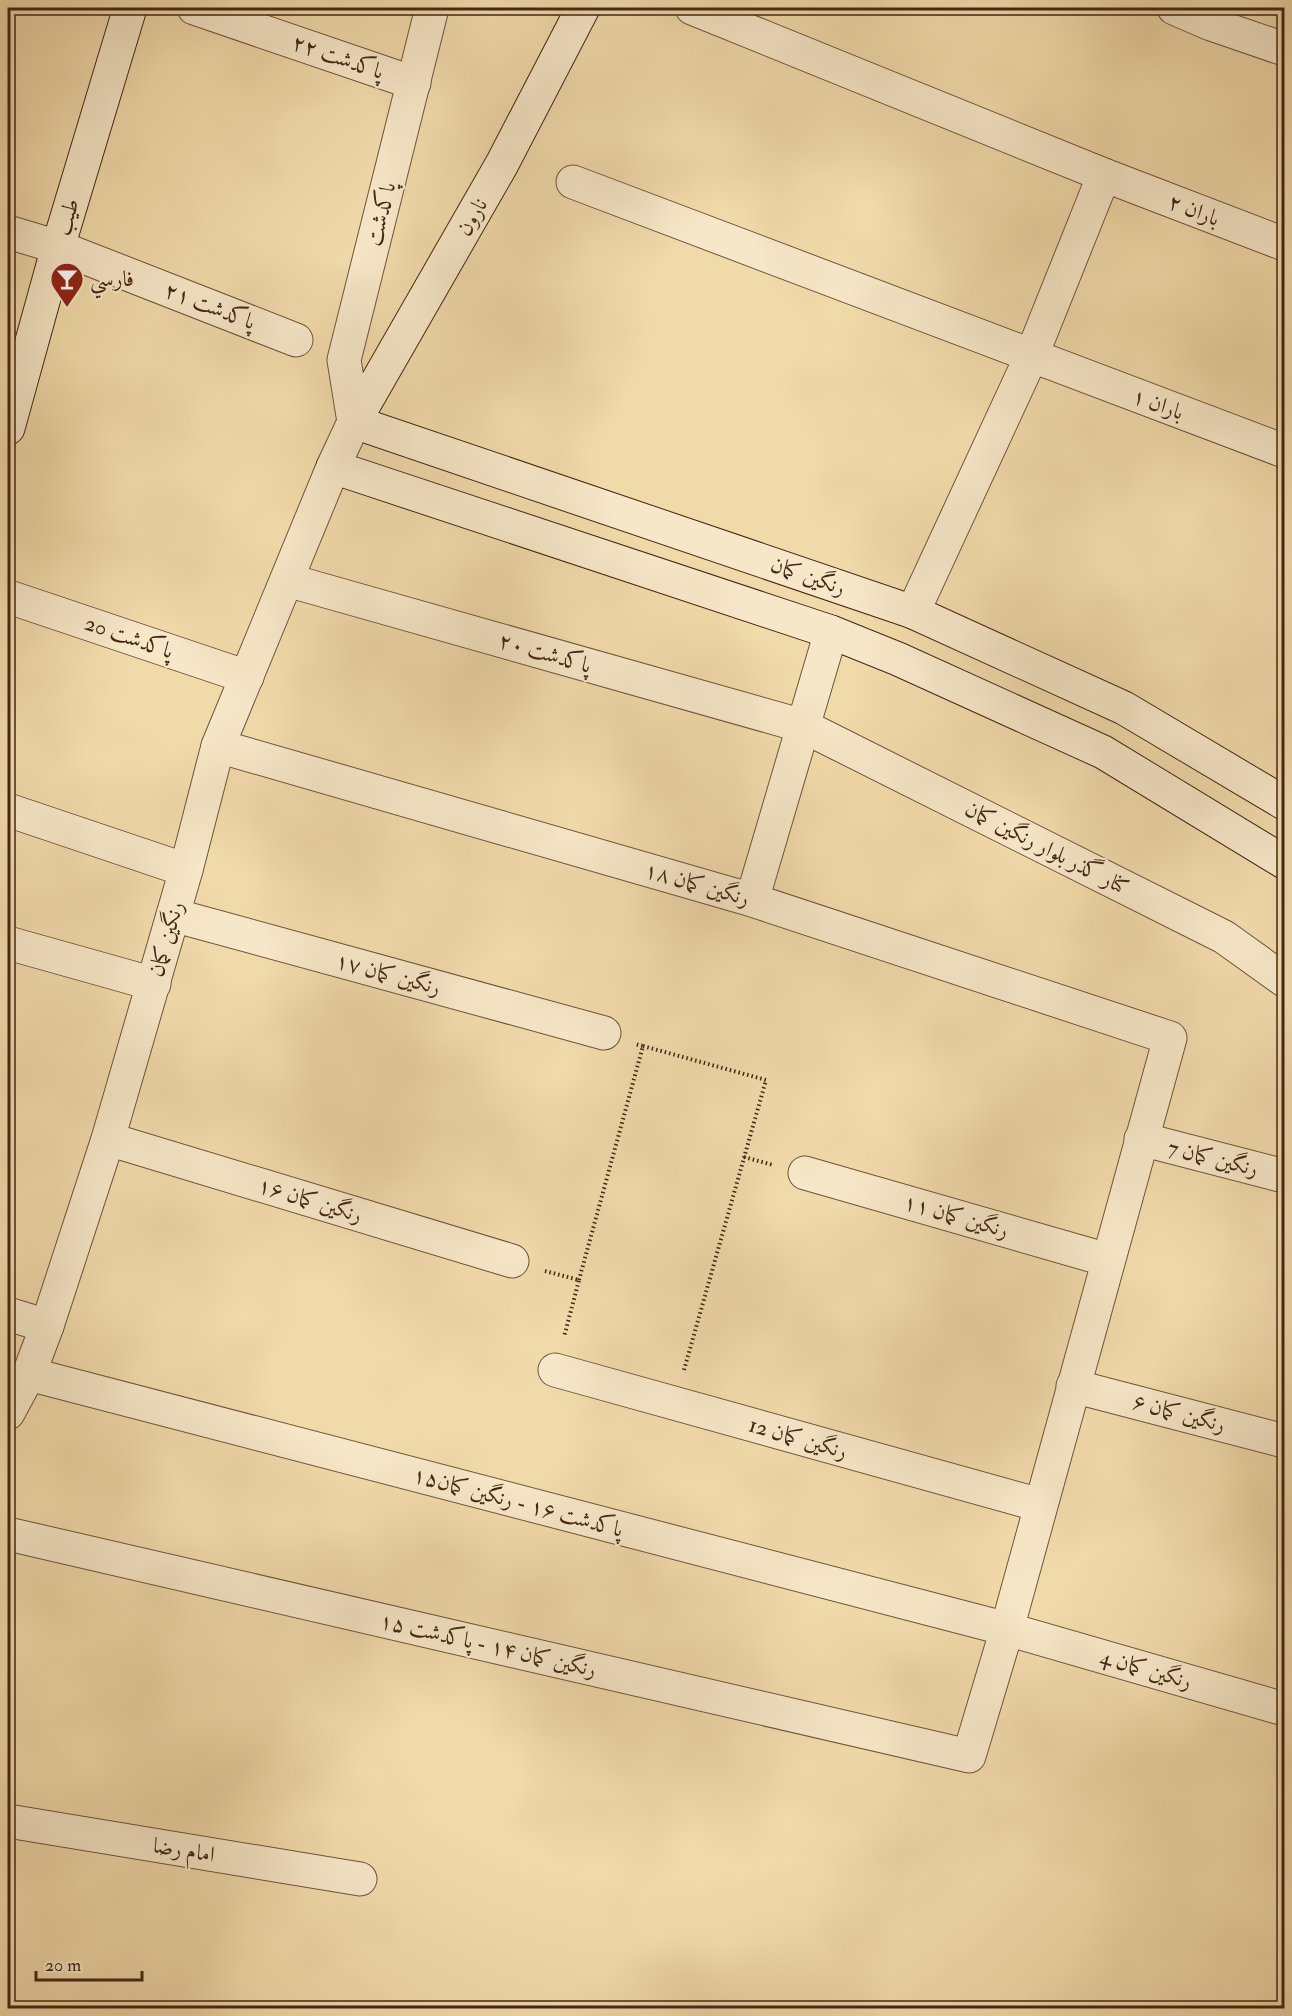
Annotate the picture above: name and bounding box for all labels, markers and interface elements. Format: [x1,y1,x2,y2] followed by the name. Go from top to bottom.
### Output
[288,28,389,88] street label: پاکدشت ۲۲
[360,177,405,249] street label: پاکدشت
[1164,187,1224,233] street label: باران ۲
[450,193,494,241] street label: نارون
[48,195,86,239] street label: طیب
[49,261,85,308] bar icon: فارسي
[90,265,134,299] place label: فارسي
[160,276,261,339] street label: پاکدشت ۲۱
[1128,382,1188,426] street label: باران ۱
[767,550,849,602] street label: رنگین کمان
[80,609,179,668] street label: پاکدشت 20
[495,626,596,682] street label: پاکدشت ۲۰
[960,793,1135,901] street label: کنار گذر بلوار رنگین کمان
[641,856,753,912] street label: رنگین کمان ۱۸
[142,898,190,980] street label: رنگین کمان
[332,947,444,1001] street label: رنگین کمان ۱۷
[1165,1133,1261,1183] street label: رنگین کمان 7
[254,1171,366,1229] street label: رنگین کمان ۱۶
[900,1188,1012,1244] street label: رنگین کمان ۱۱
[1130,1387,1228,1439] street label: رنگین کمان ۶
[746,1411,850,1465] street label: رنگین کمان 12
[409,1460,628,1546] street label: پاکدشت ۱۶ - رنگین کمان۱۵
[377,1606,599,1685] street label: رنگین کمان ۱۴ - پاکدشت ۱۵
[1097,1643,1195,1695] street label: رنگین کمان 4
[150,1831,217,1874] street label: امام رضا
[36,1944,142,1982] scale bar
[45,1954,81,1977] text: 20 m

